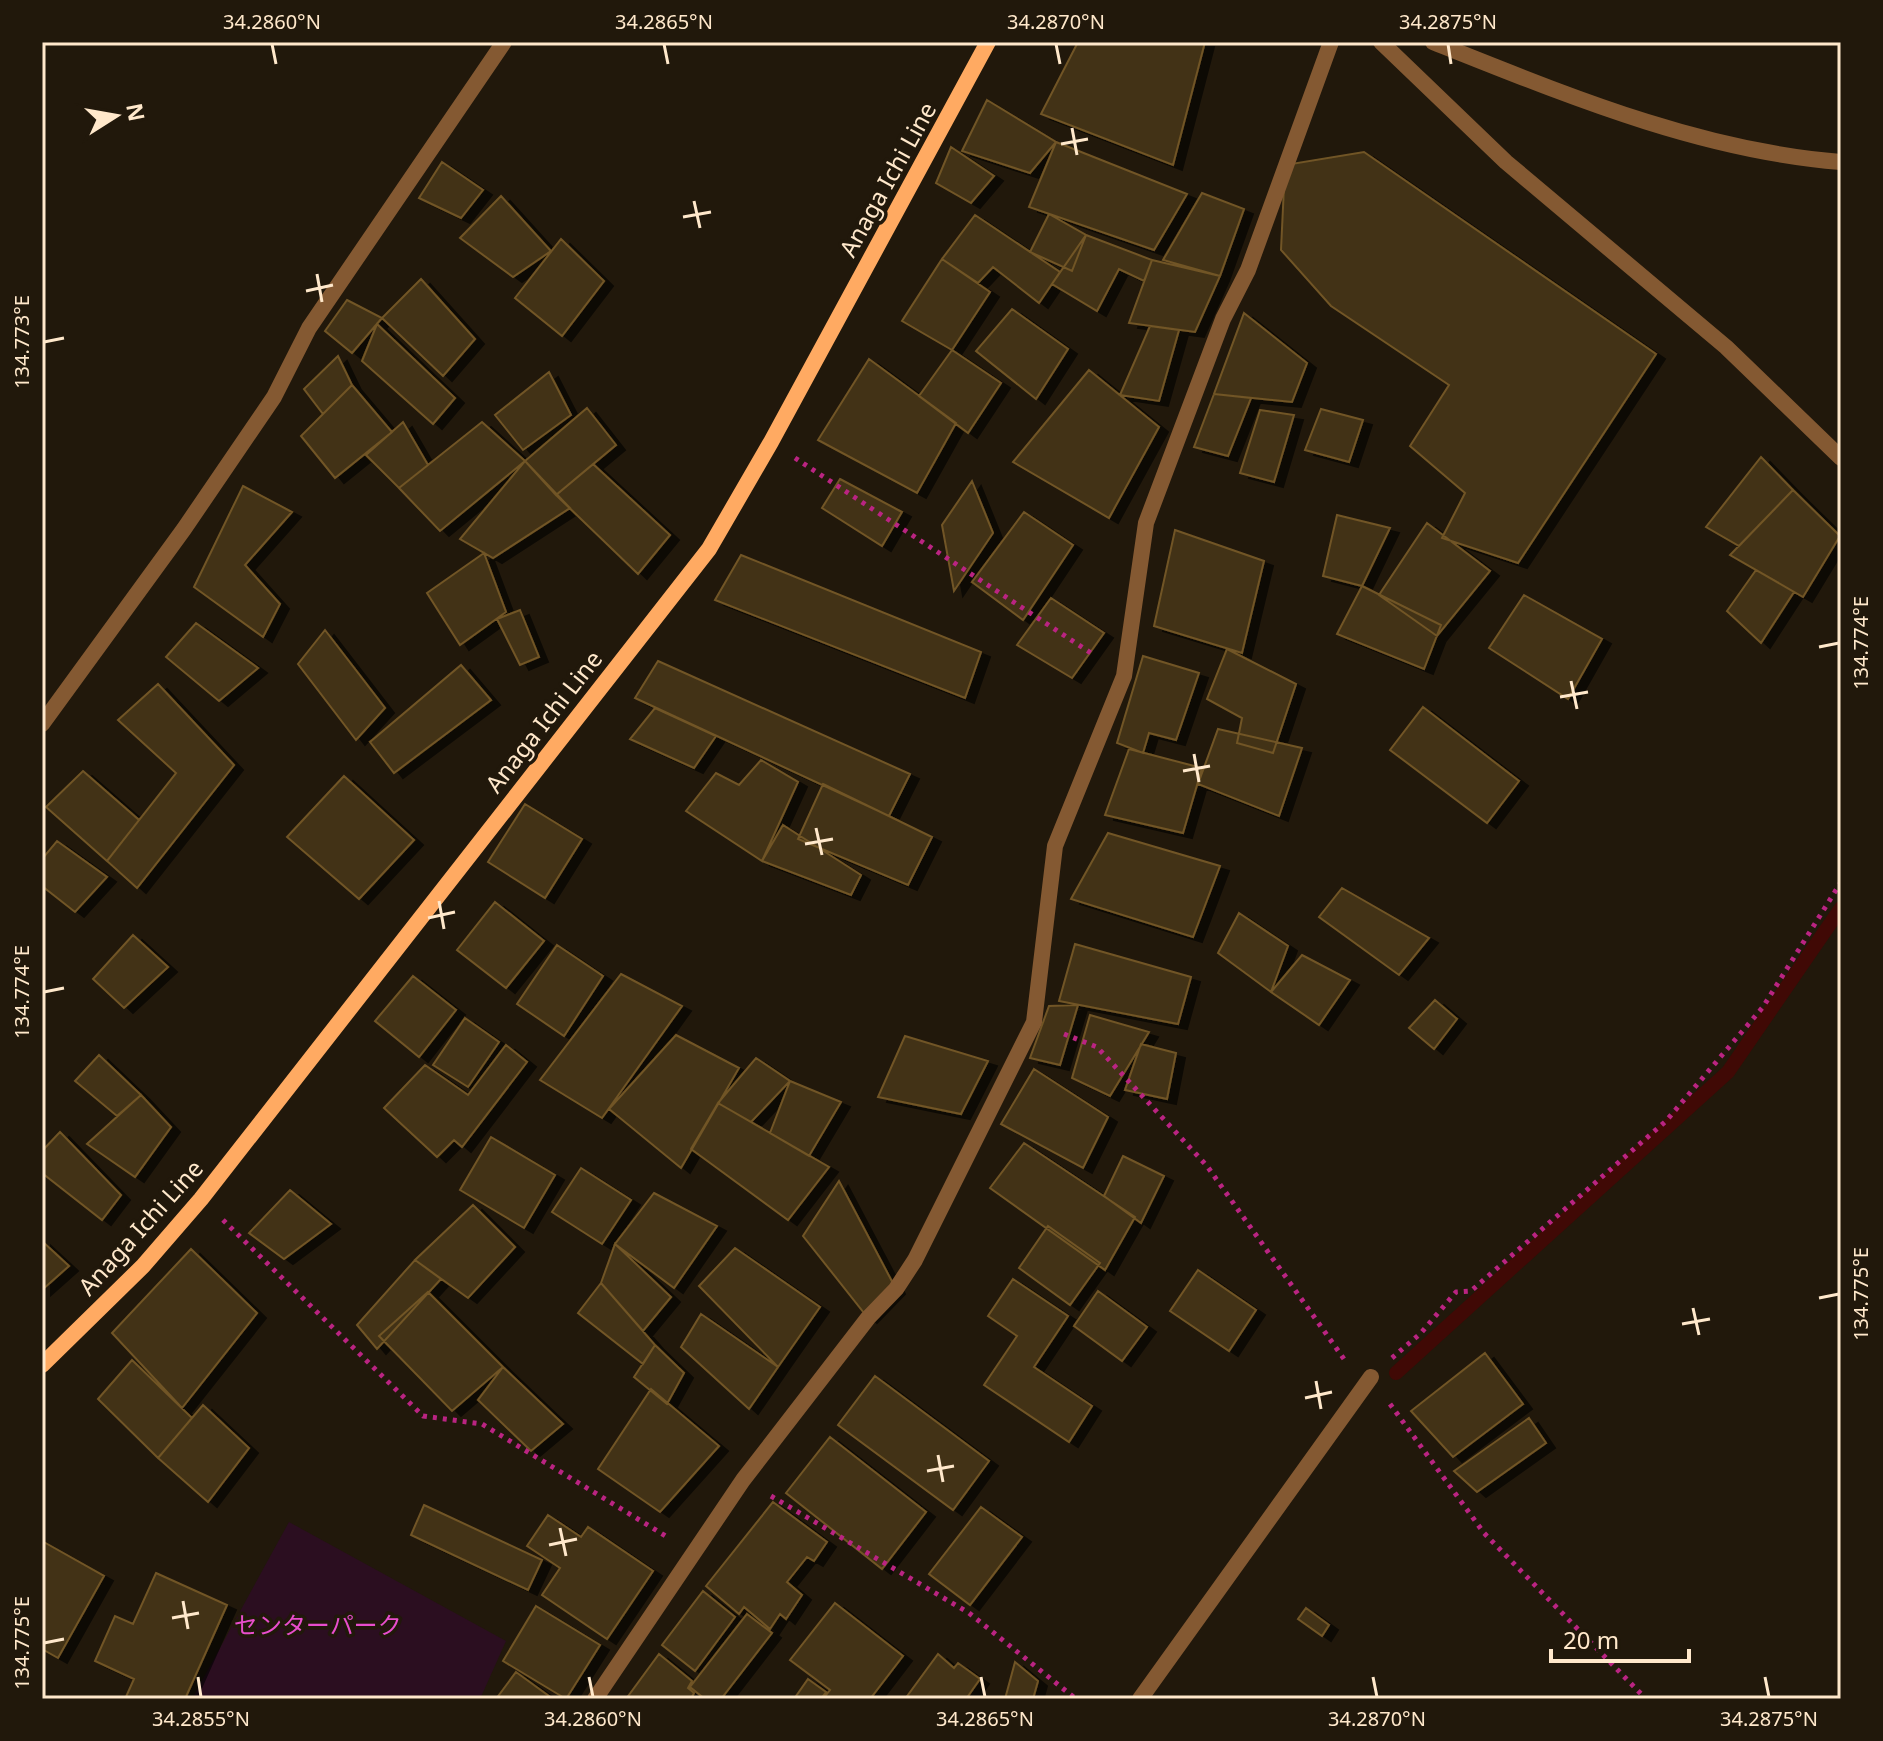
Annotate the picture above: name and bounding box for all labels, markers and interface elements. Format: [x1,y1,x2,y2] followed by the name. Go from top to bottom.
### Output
[223,8,321,35] text: 34.2860°N
[615,8,713,35] text: 34.2865°N
[1007,8,1105,35] text: 34.2870°N
[1399,8,1497,35] text: 34.2875°N
[76,76,156,156] north arrow
[831,96,943,262] street label: Anaga Ichi Line
[120,100,153,124] text: N
[8,295,35,389] text: 134.773°E
[1847,596,1874,690] text: 134.774°E
[477,643,609,799] street label: Anaga Ichi Line
[8,945,35,1039] text: 134.774°E
[70,1152,210,1302] street label: Anaga Ichi Line
[1847,1247,1874,1341] text: 134.775°E
[8,1596,35,1690] text: 134.775°E
[234,1608,402,1641] park label: センターパーク
[1551,1613,1689,1663] scale bar
[1563,1623,1619,1656] text: 20 m
[152,1705,250,1732] text: 34.2855°N
[544,1705,642,1732] text: 34.2860°N
[936,1705,1034,1732] text: 34.2865°N
[1328,1705,1426,1732] text: 34.2870°N
[1720,1705,1818,1732] text: 34.2875°N

